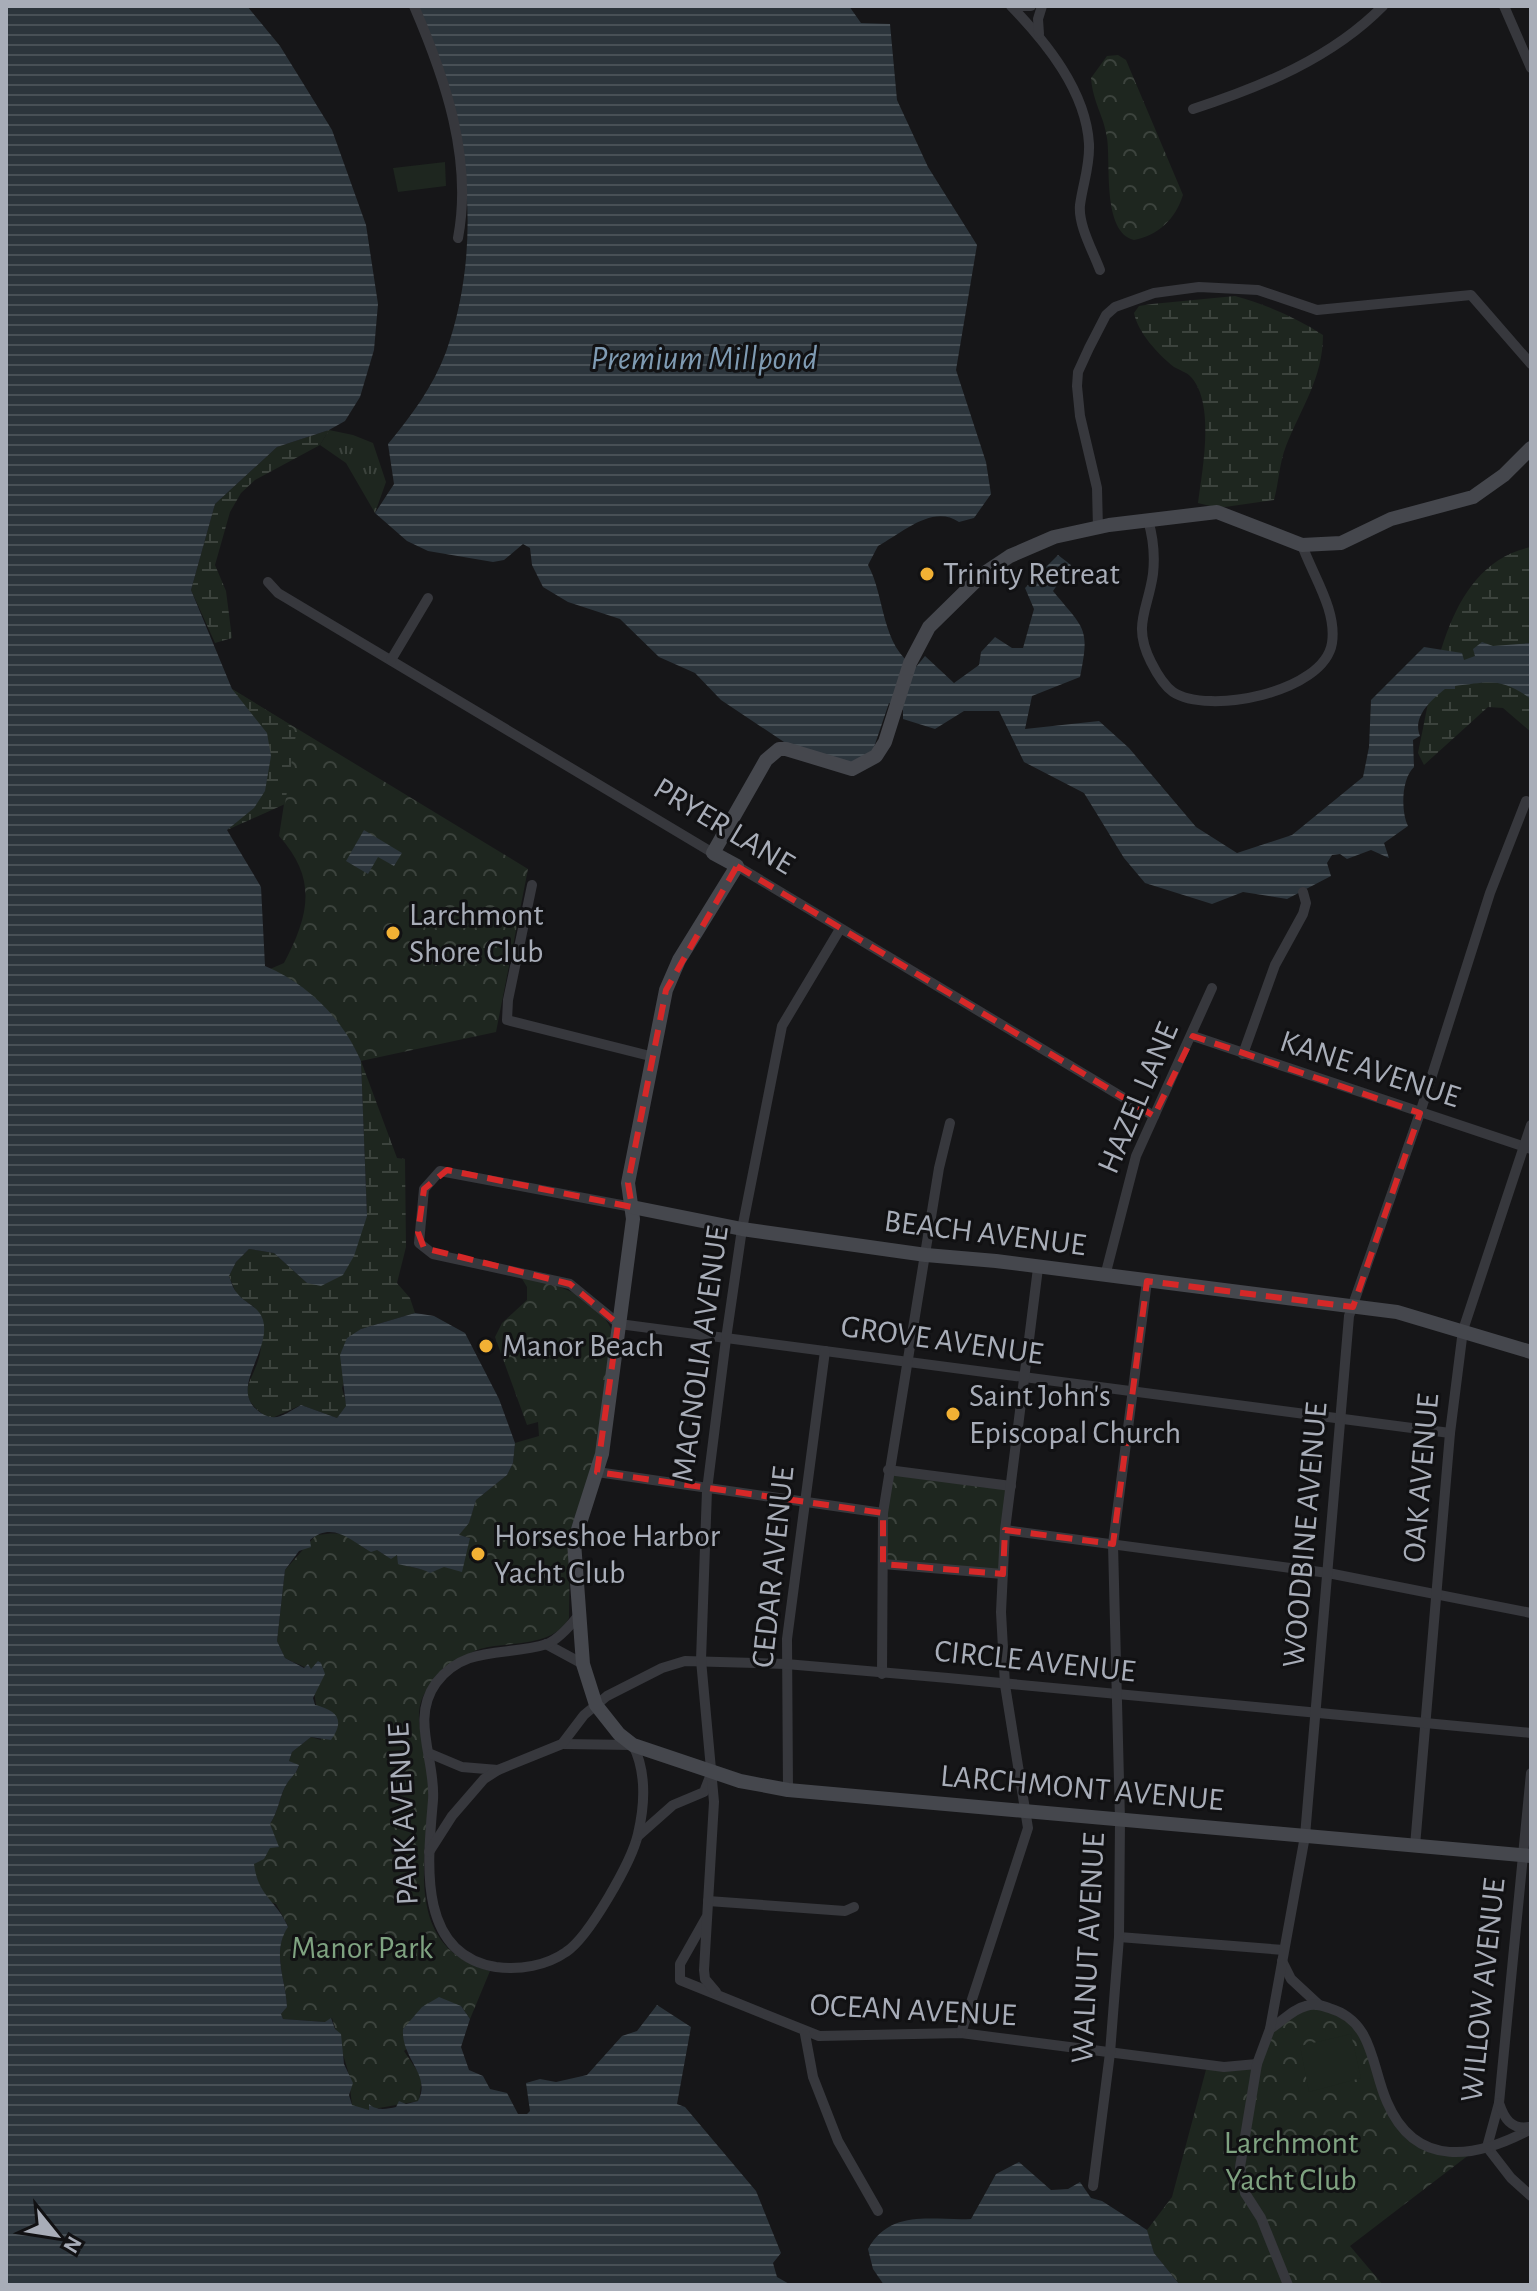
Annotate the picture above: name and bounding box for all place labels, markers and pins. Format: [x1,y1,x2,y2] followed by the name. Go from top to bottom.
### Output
[943,558,1120,590] place label: Trinity Retreat
[918,565,936,583] marker: Trinity Retreat
[409,899,543,968] place label: Larchmont Shore Club
[384,924,402,942] marker: Larchmont Shore Club
[502,1330,664,1362] place label: Manor Beach
[477,1337,495,1355] marker: Manor Beach
[969,1380,1181,1449] place label: Saint John's Episcopal Church
[944,1405,962,1423] marker: Saint John's Episcopal Church
[494,1520,721,1589] place label: Horseshoe Harbor Yacht Club
[469,1545,487,1563] marker: Horseshoe Harbor Yacht Club

